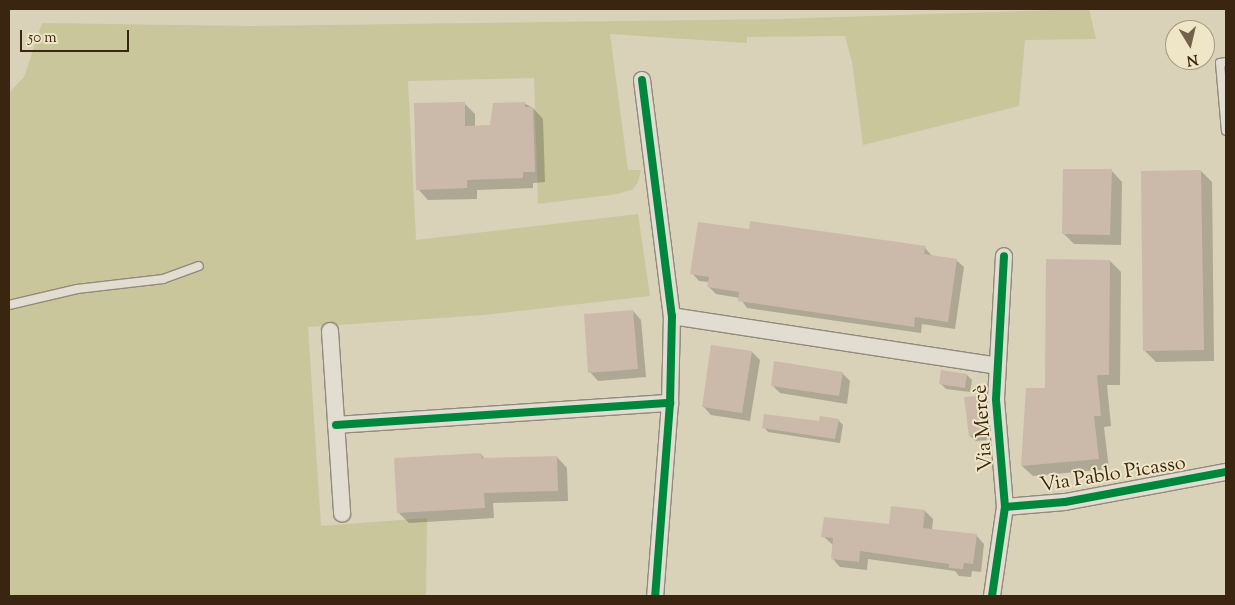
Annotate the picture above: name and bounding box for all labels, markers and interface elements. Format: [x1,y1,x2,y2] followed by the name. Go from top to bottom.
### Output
[22,20,131,52] scale bar
[1165,20,1215,70] north arrow
[28,28,57,49] text: 50 m
[1185,48,1199,70] text: N
[969,384,999,472] street label: Via Mercè
[1038,452,1188,498] street label: Via Pablo Picasso

